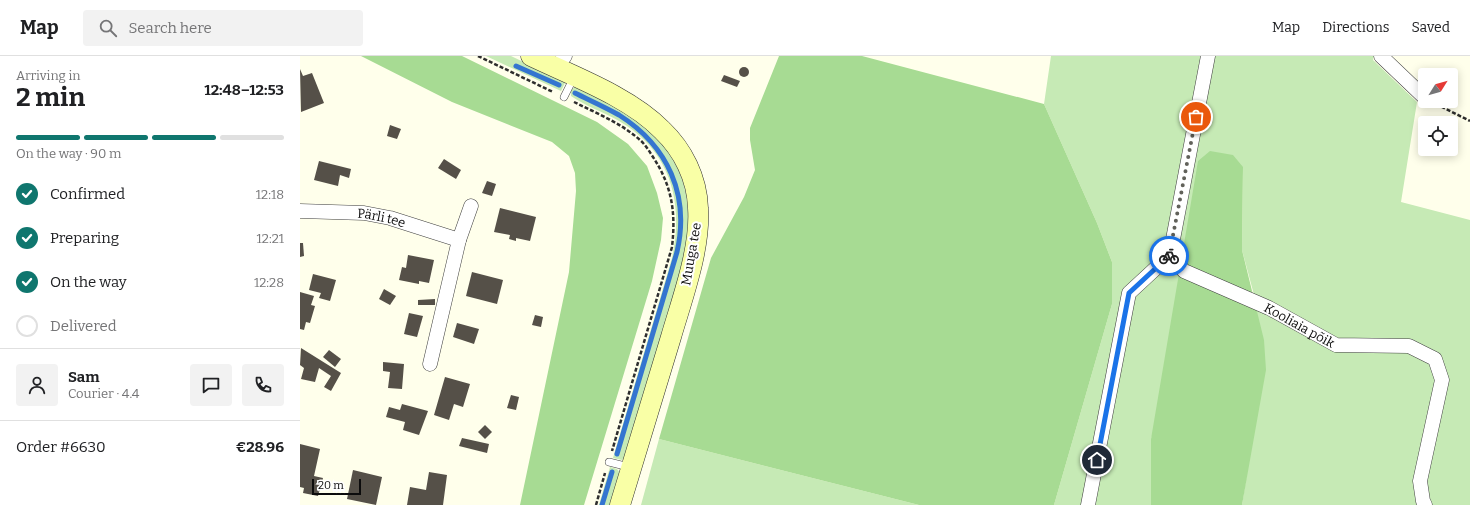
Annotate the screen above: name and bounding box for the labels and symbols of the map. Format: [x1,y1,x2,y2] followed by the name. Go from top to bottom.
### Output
[1418,68,1458,108] north arrow
[1179,100,1213,134] pin
[357,205,408,230] street label: Pärli tee
[678,222,704,286] street label: Muuga tee
[1149,236,1189,276] courier
[1262,299,1338,351] street label: Kooliaia põik
[1080,443,1114,477] pin
[312,477,361,496] scale bar

